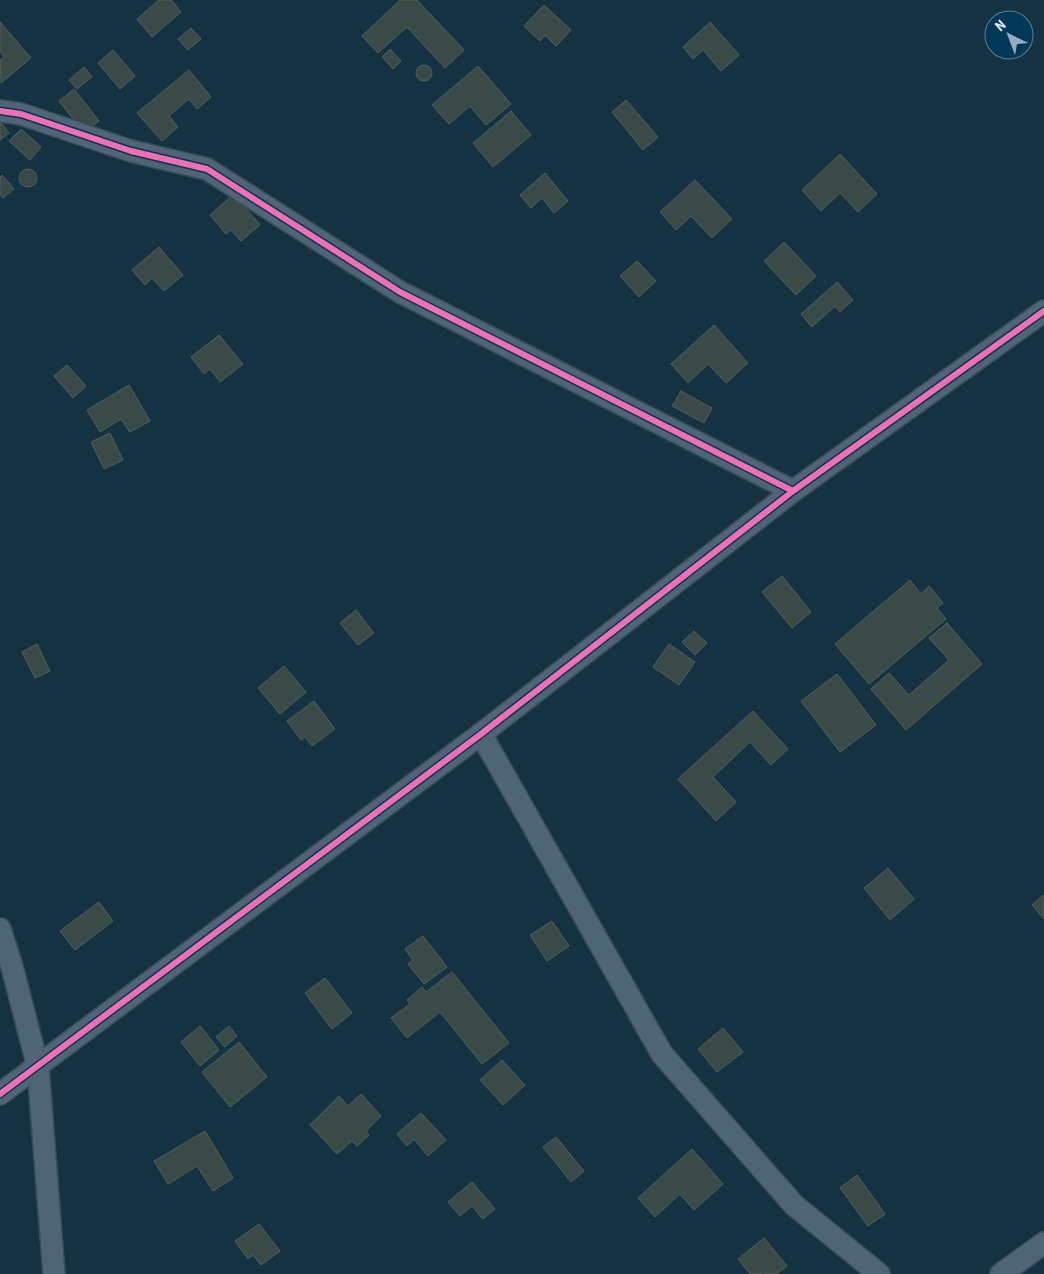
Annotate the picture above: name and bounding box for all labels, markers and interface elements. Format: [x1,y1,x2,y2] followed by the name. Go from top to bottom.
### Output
[984,10,1034,60] north arrow
[992,17,1009,34] text: N

